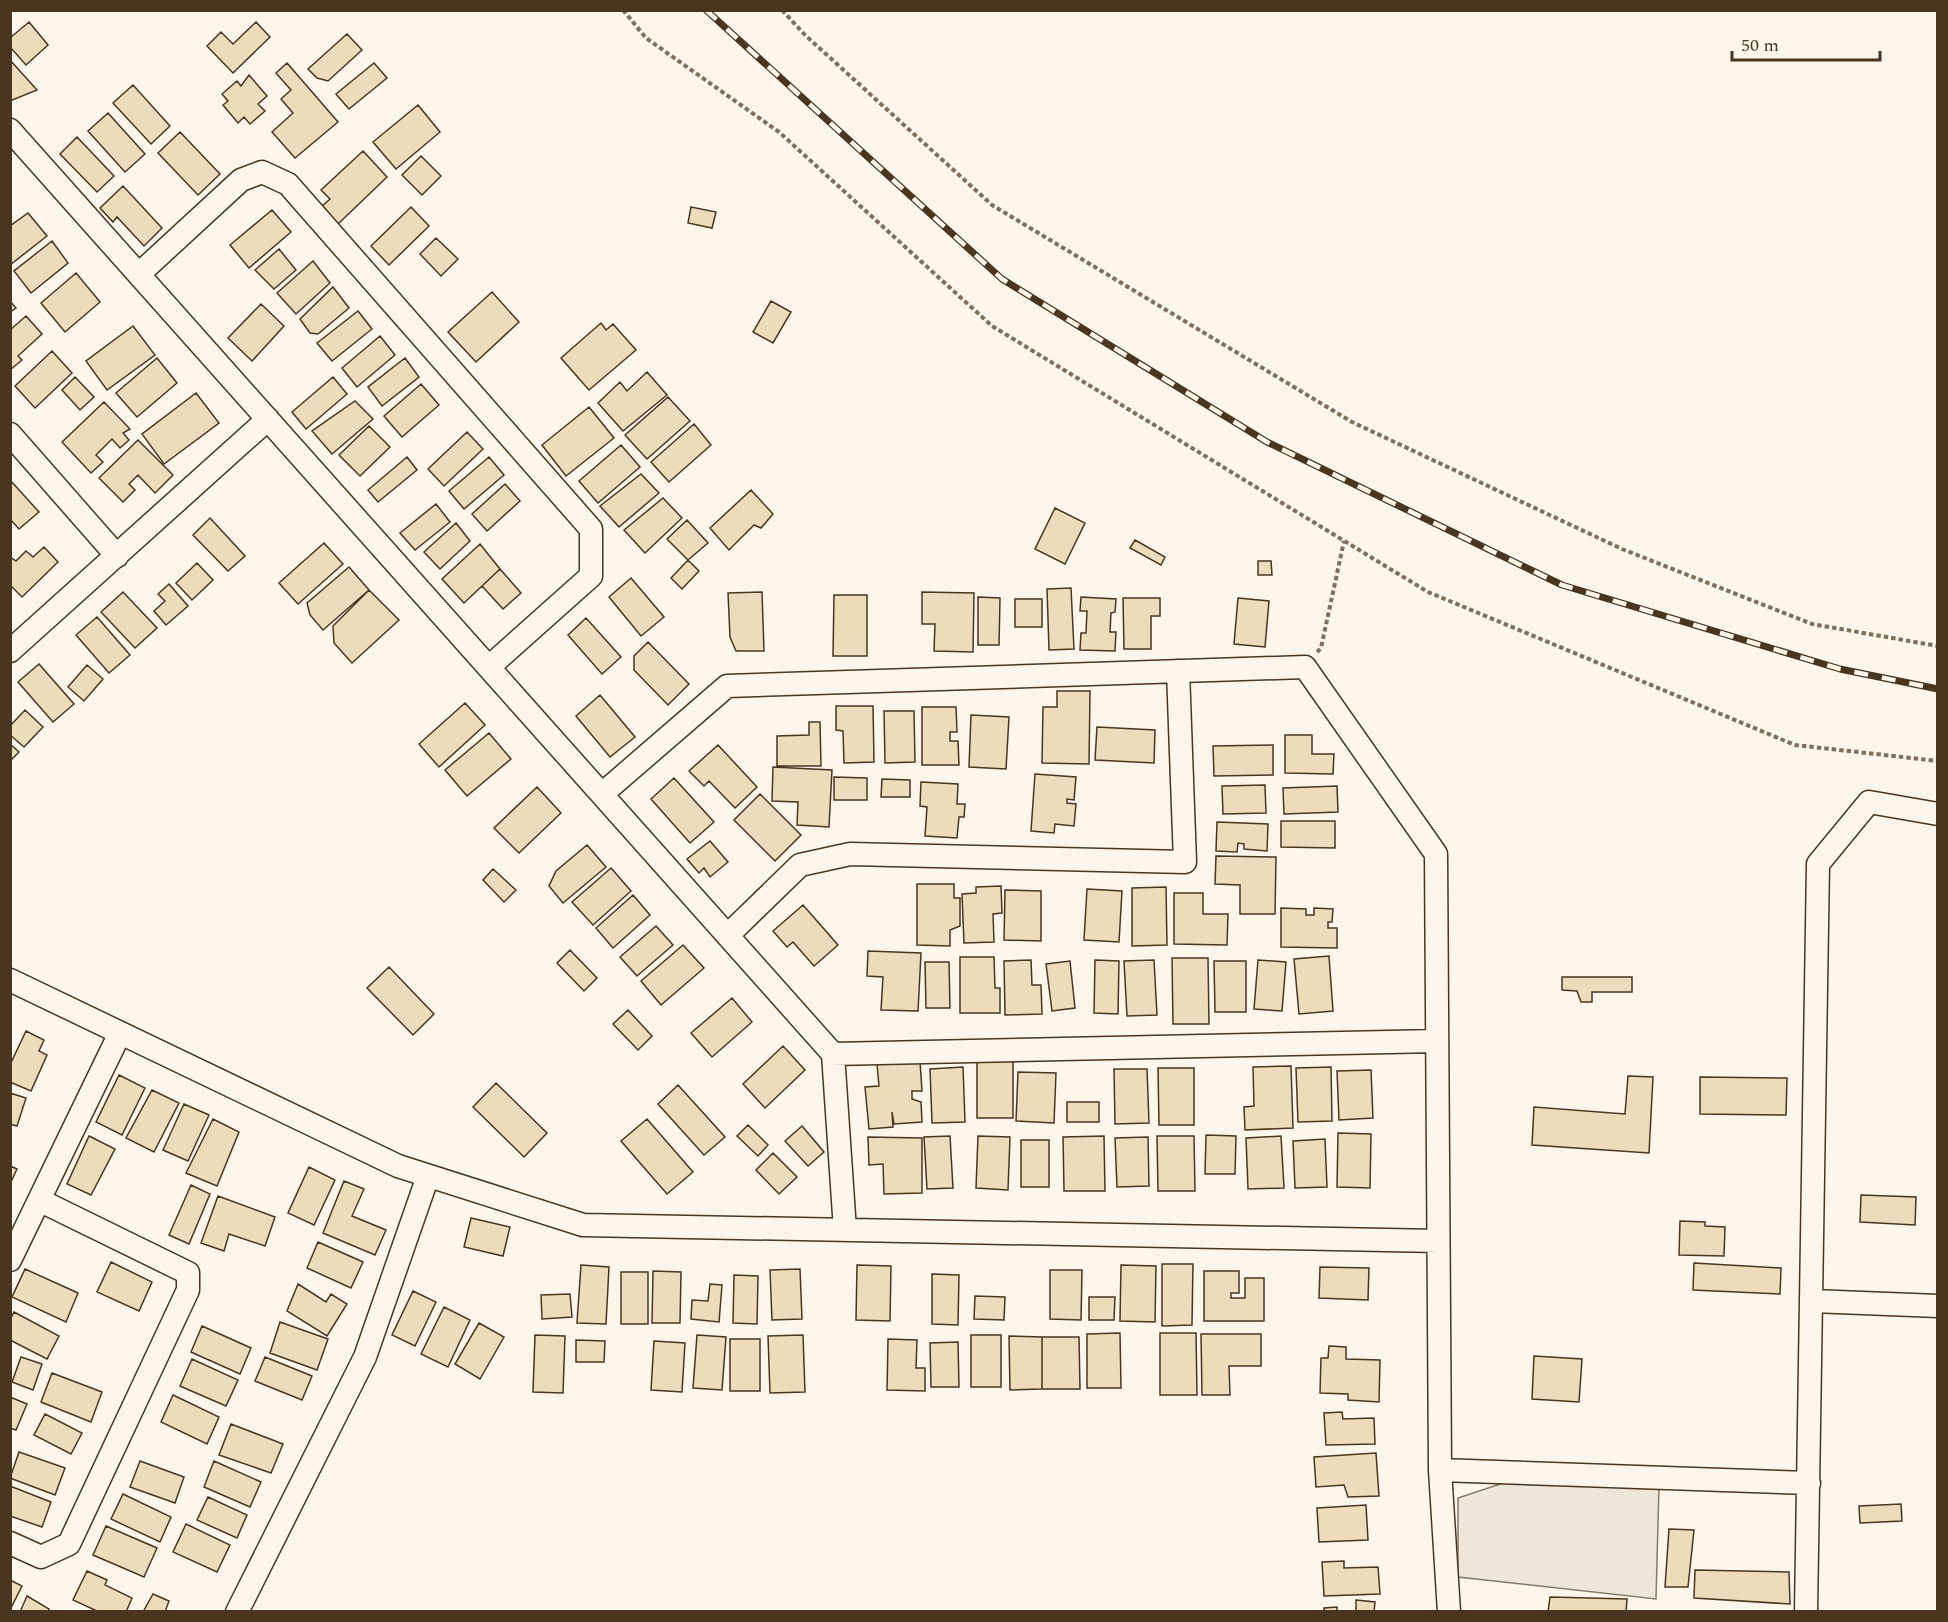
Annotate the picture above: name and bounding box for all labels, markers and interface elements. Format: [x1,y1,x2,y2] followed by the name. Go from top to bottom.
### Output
[1732,24,1880,62] scale bar
[1741,32,1779,59] text: 50 m

